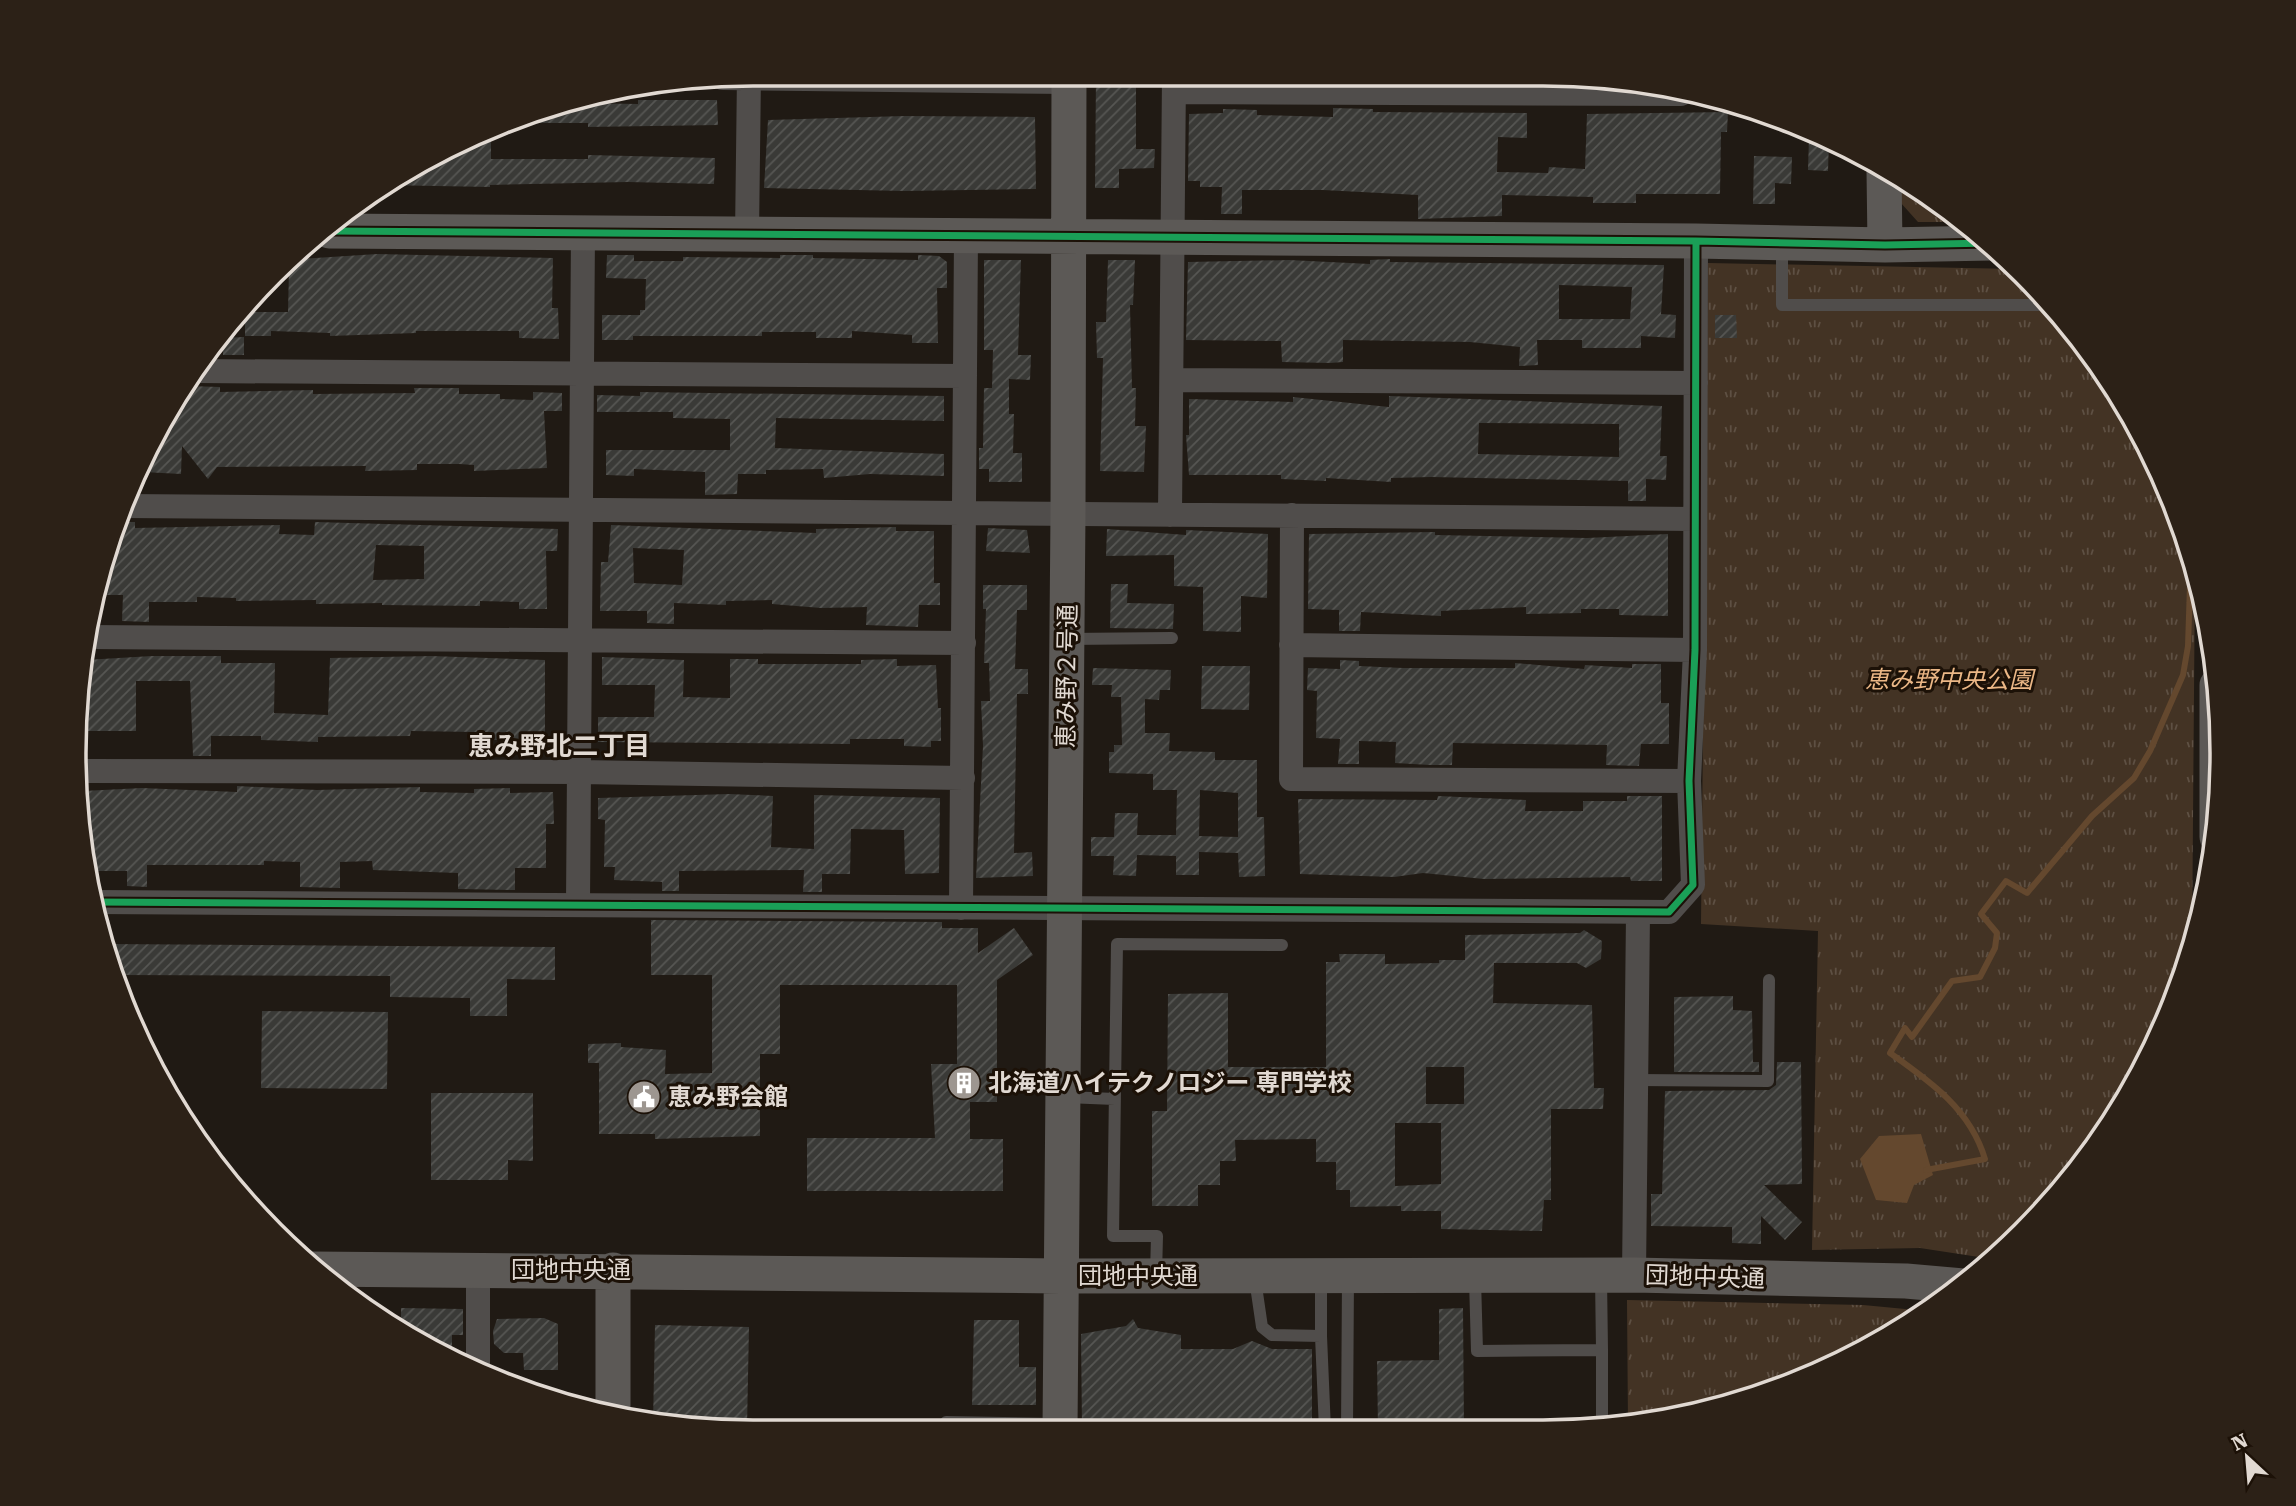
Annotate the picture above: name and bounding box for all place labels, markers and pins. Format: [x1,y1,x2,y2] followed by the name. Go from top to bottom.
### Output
[945,1064,983,1102] building icon: 北海道ハイテクノロジー 専門学校
[988,1069,1352,1097] place label: 北海道ハイテクノロジー 専門学校
[625,1078,663,1116] public building icon: 恵み野会館
[668,1083,788,1111] place label: 恵み野会館

